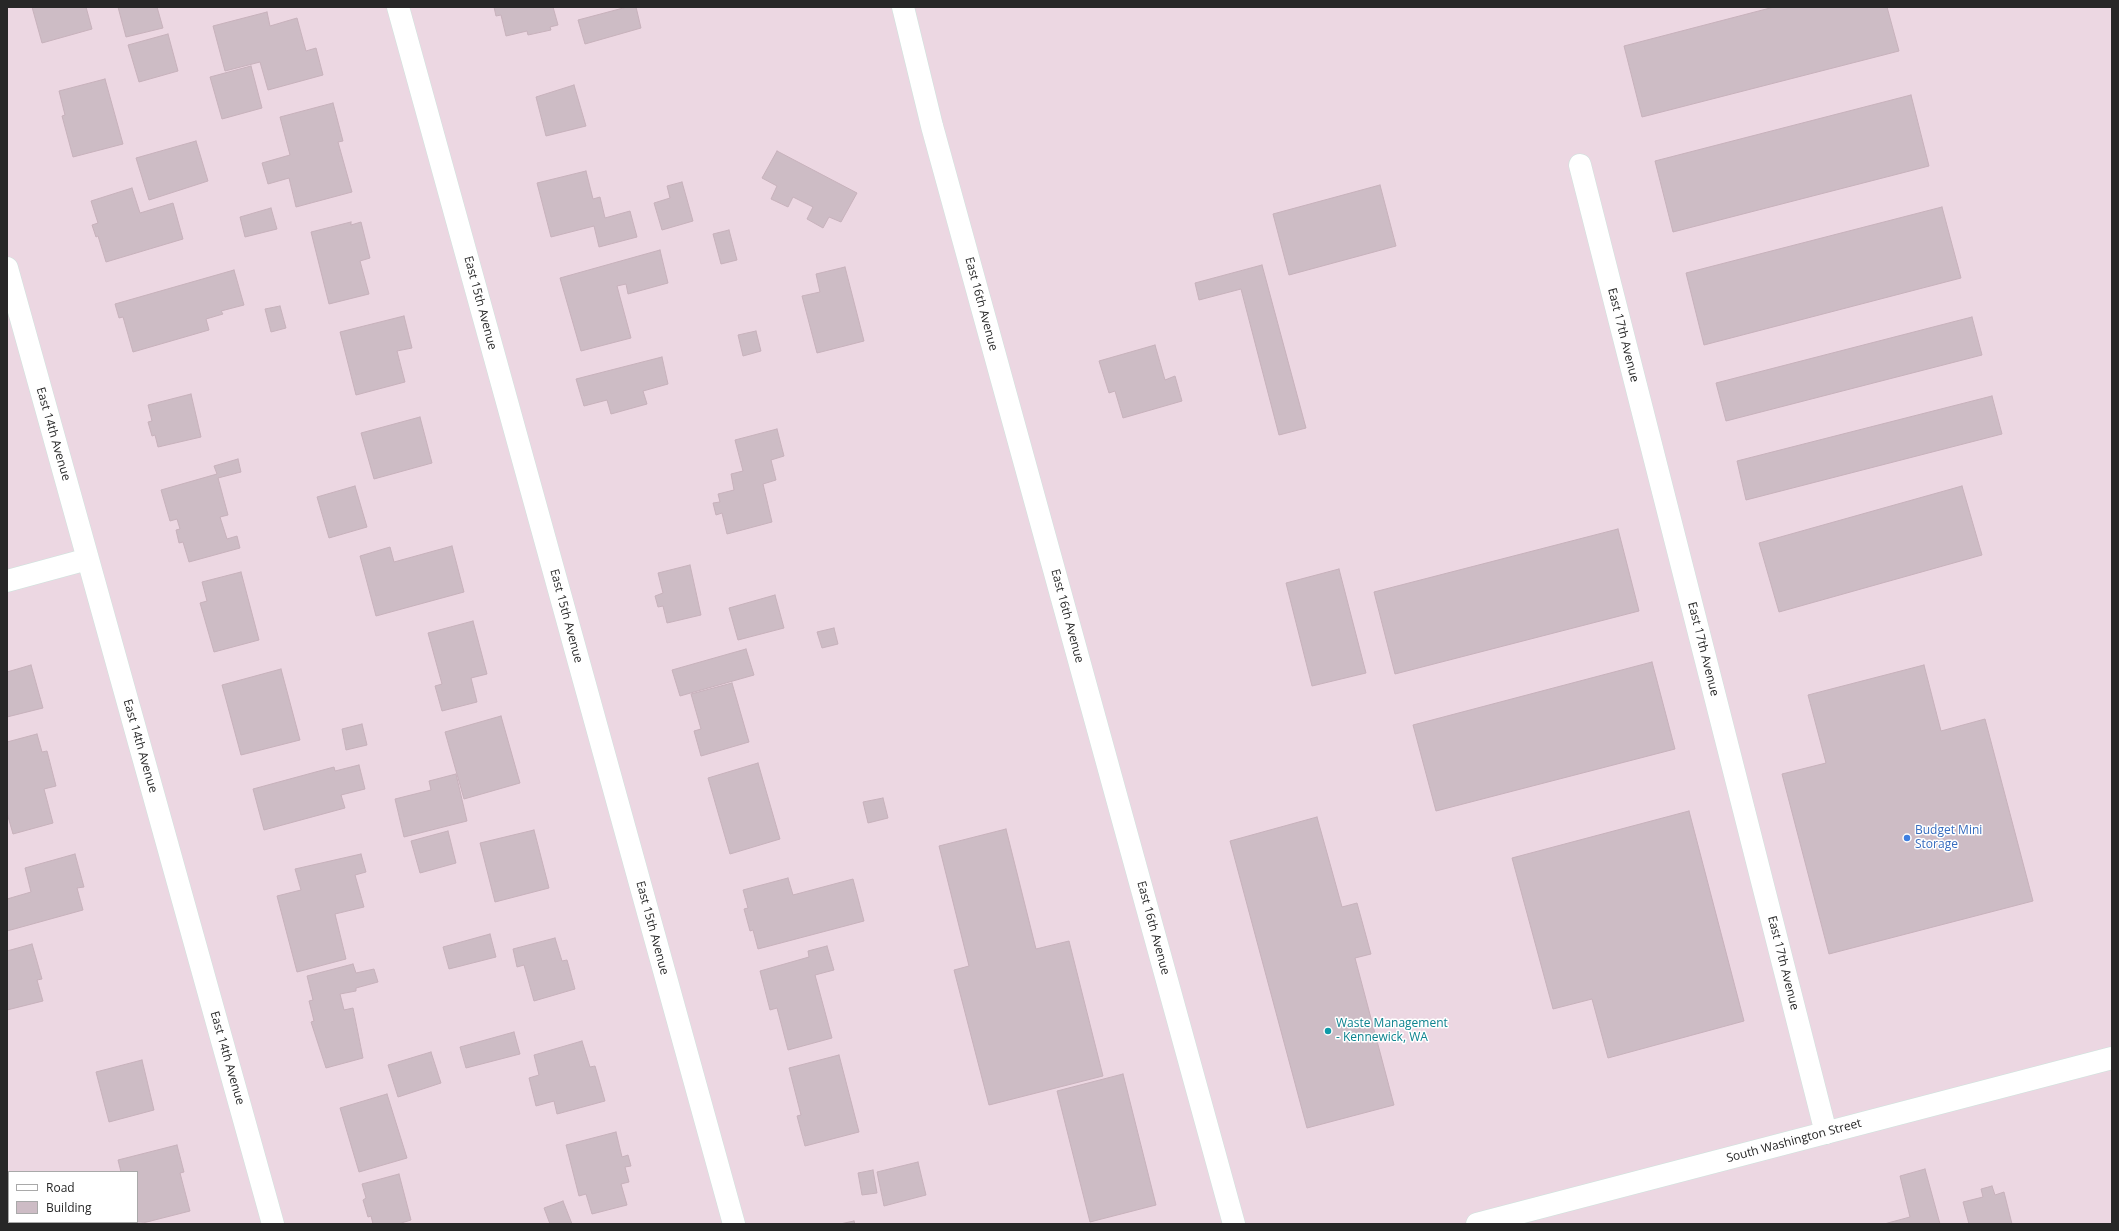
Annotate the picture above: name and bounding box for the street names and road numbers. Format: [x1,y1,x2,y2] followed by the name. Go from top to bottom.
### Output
[461,254,499,352] street label: East 15th Avenue
[962,255,1000,353] street label: East 16th Avenue
[1604,286,1642,384] street label: East 17th Avenue
[33,386,73,482] street label: East 14th Avenue
[547,567,585,665] street label: East 15th Avenue
[1048,567,1086,665] street label: East 16th Avenue
[1684,600,1722,698] street label: East 17th Avenue
[120,698,160,794] street label: East 14th Avenue
[633,879,671,977] street label: East 15th Avenue
[1134,879,1172,977] street label: East 16th Avenue
[1764,914,1802,1012] street label: East 17th Avenue
[207,1010,247,1106] street label: East 14th Avenue
[1725,1116,1863,1166] street label: South Washington Street

